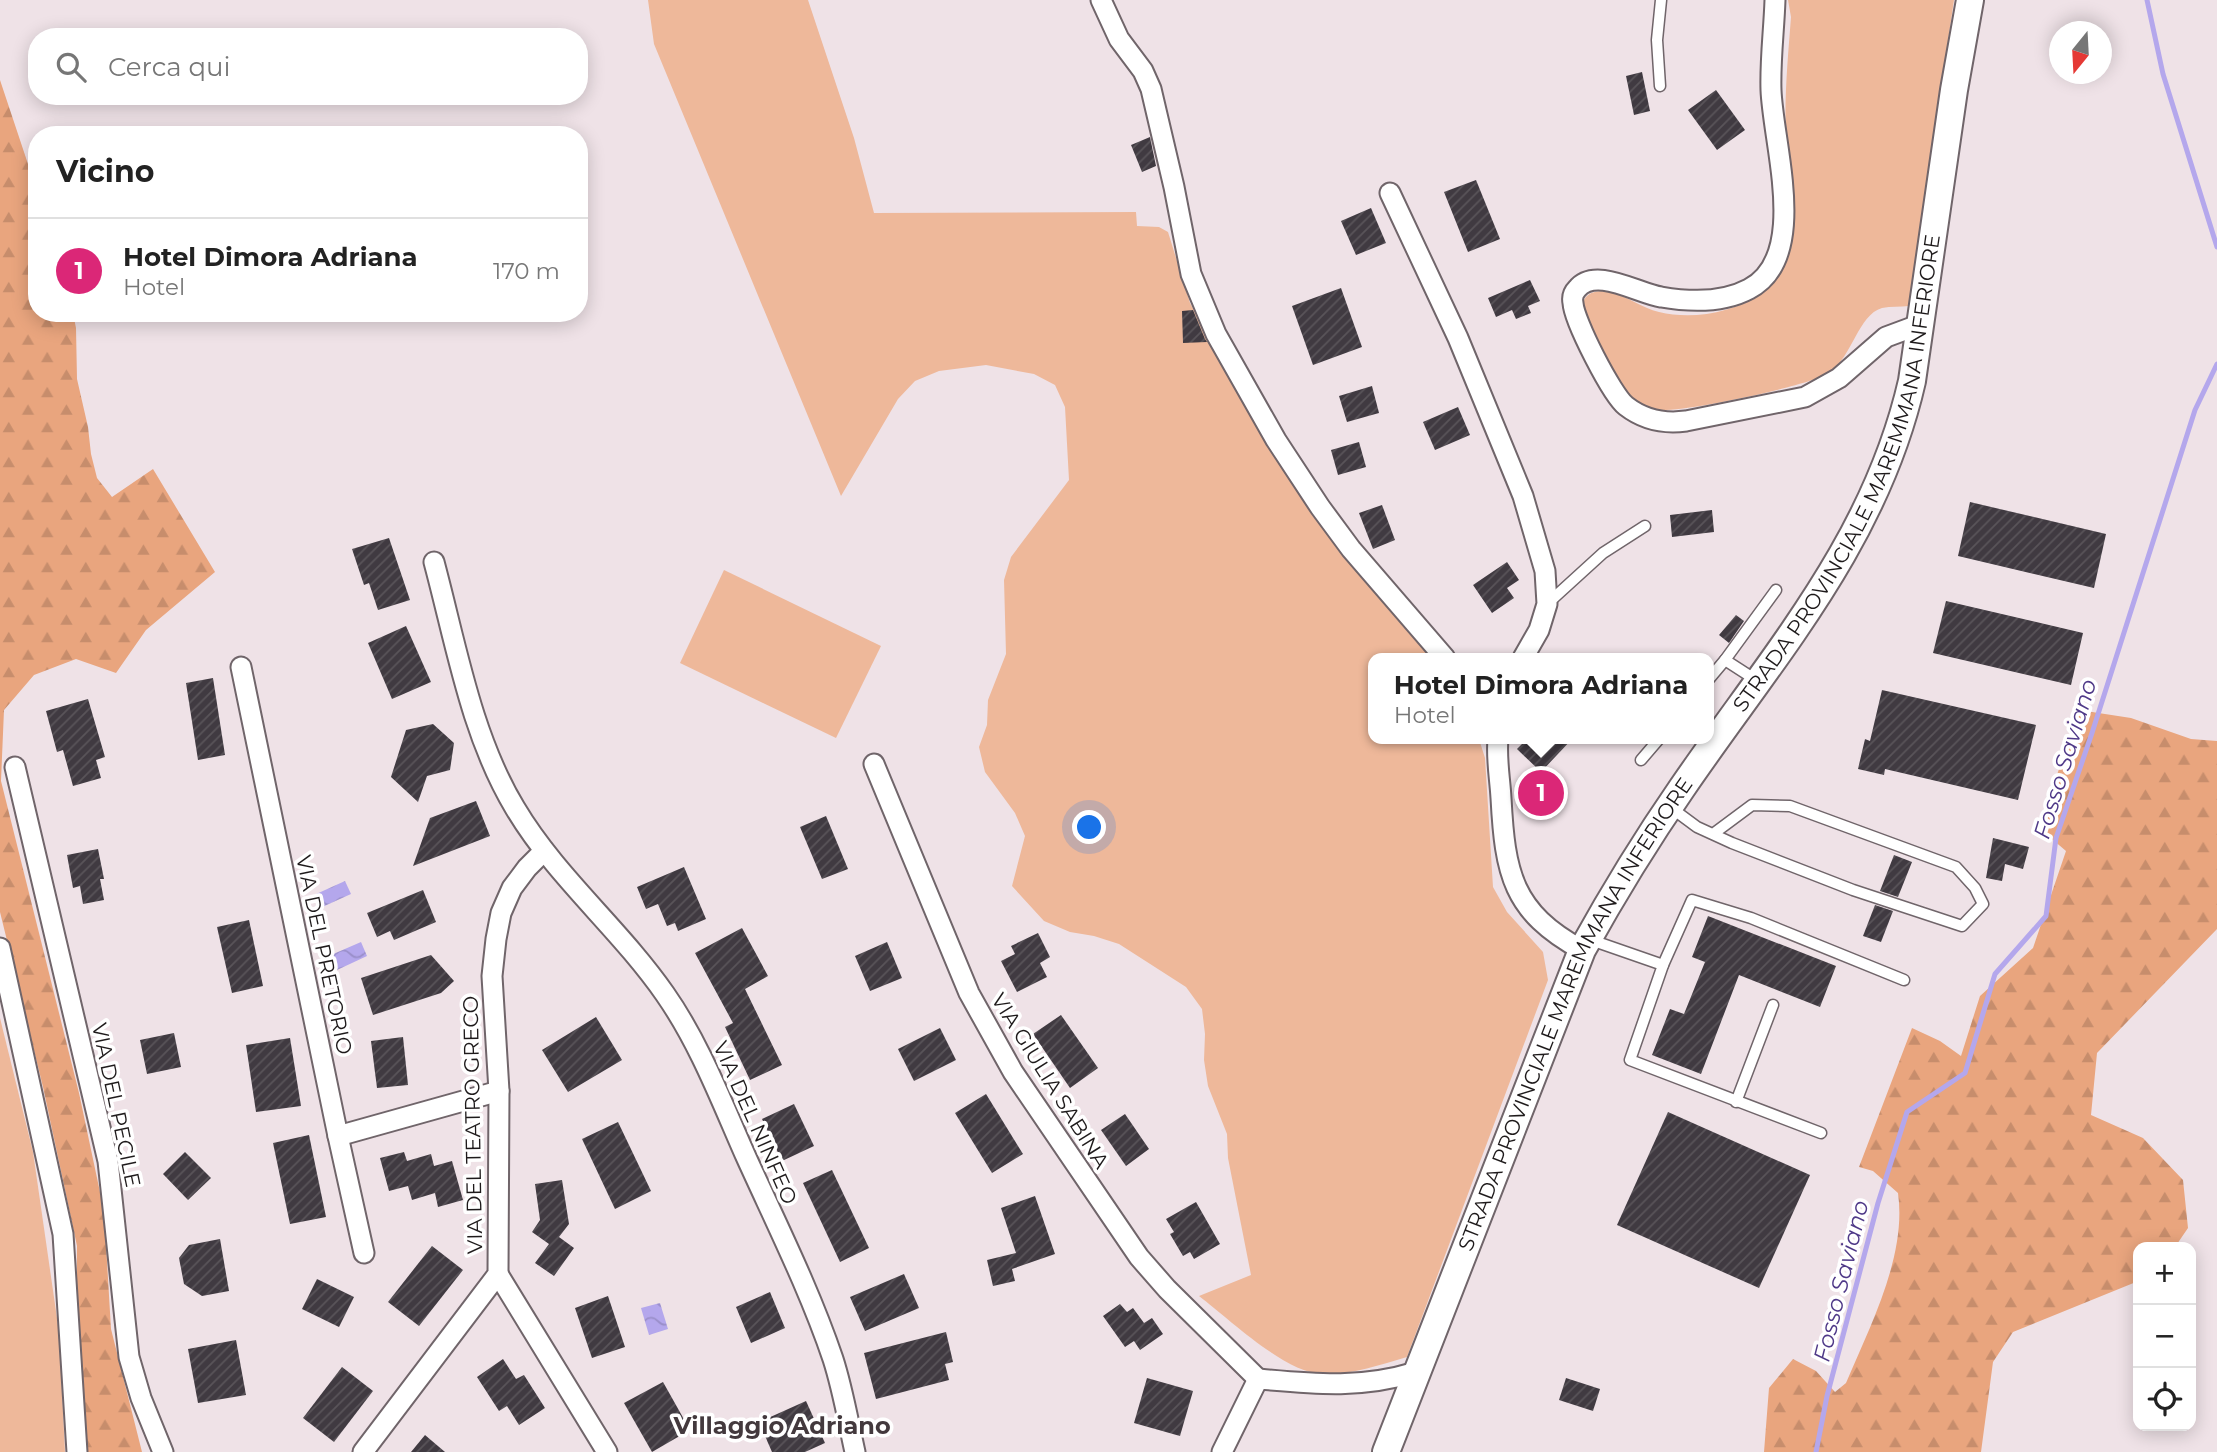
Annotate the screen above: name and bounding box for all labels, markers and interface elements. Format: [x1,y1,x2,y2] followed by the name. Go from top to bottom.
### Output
[2049,21,2112,84] north arrow
[28,28,588,105] search box
[52,48,90,86] icon: search
[108,51,231,83] text: Cerca qui
[56,153,154,190] text: Vicino
[1727,233,1945,716] street label: STRADA PROVINCIALE MAREMMANA INFERIORE
[123,241,418,273] text: Hotel Dimora Adriana
[74,257,84,285] text: 1
[493,257,560,285] text: 170 m
[123,273,185,301] text: Hotel
[1368,653,1714,744] popup
[1394,669,1688,701] text: Hotel Dimora Adriana
[2027,676,2103,842] water label: Fosso Saviano
[1394,701,1456,729] text: Hotel
[1518,767,1564,819] pin: 1
[1453,773,1697,1254] street label: STRADA PROVINCIALE MAREMMANA INFERIORE
[1072,810,1106,844] your location
[291,853,358,1057] street label: VIA DEL PRETORIO
[986,988,1115,1174] street label: VIA GIULIA SABINA
[458,996,487,1254] street label: VIA DEL TEATRO GRECO
[87,1021,146,1189] street label: VIA DEL PECILE
[708,1037,803,1208] street label: VIA DEL NINFEO
[1807,1197,1875,1365] water label: Fosso Saviano
[2133,1242,2196,1431] map controls
[2133,1242,2196,1305] button: +
[2133,1305,2196,1368] button: −
[2133,1368,2196,1431] button: locate
[672,1411,891,1440] district label: Villaggio Adriano

